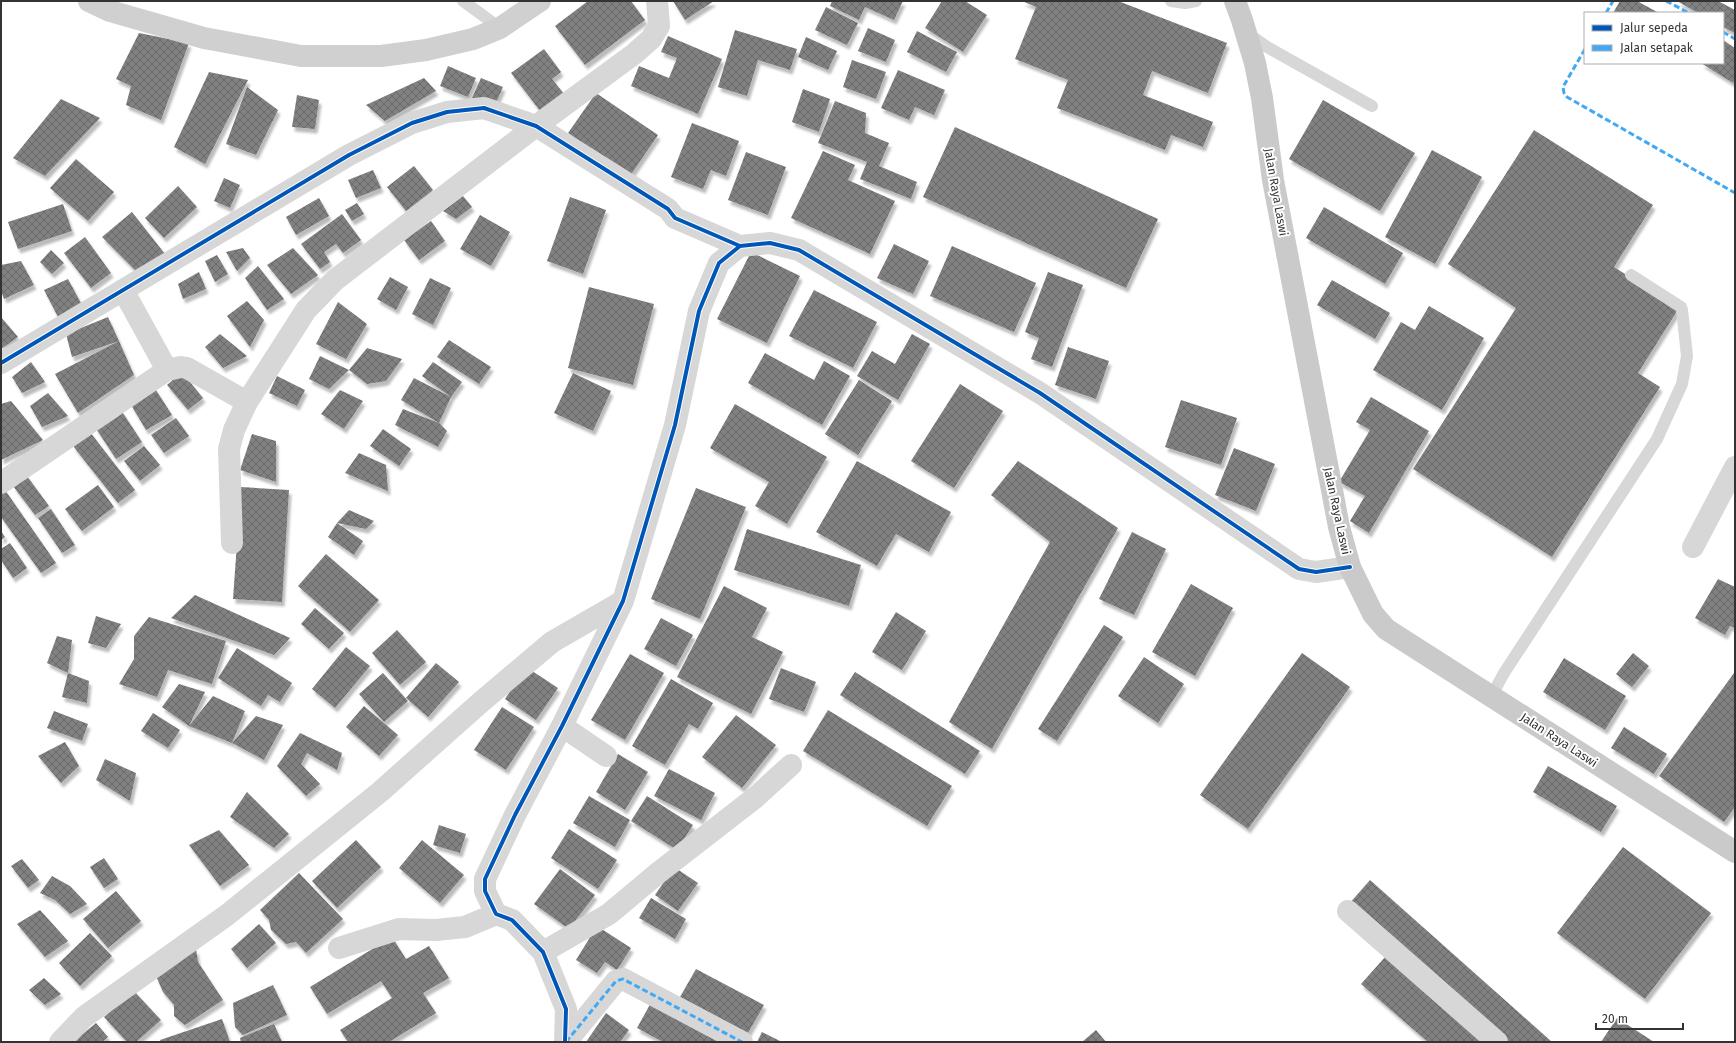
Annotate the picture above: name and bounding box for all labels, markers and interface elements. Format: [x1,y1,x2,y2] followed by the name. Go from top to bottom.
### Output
[1584,12,1724,64] legend
[1620,21,1688,35] text: Jalur sepeda
[1620,41,1694,55] text: Jalan setapak
[1261,147,1291,237] street label: Jalan Raya Laswi
[1321,466,1353,556] street label: Jalan Raya Laswi
[1518,710,1600,770] street label: Jalan Raya Laswi
[1596,1005,1683,1031] scale bar
[1602,1012,1628,1026] text: 20 m

